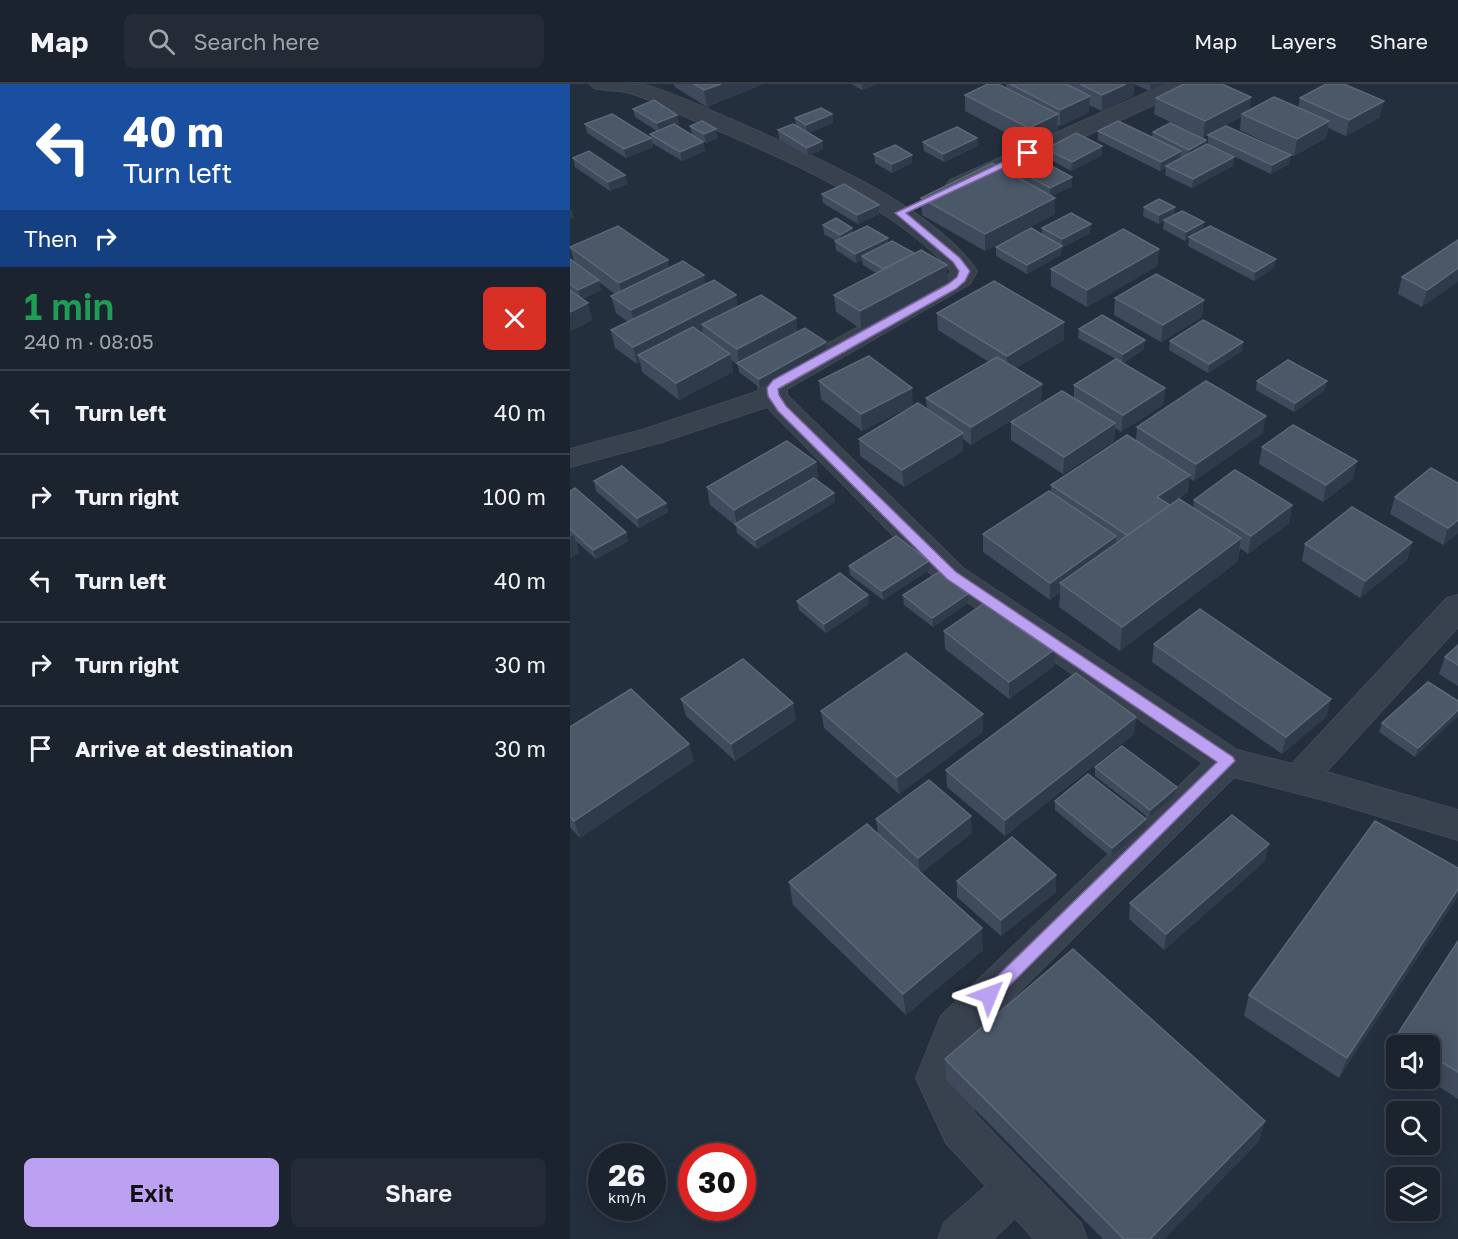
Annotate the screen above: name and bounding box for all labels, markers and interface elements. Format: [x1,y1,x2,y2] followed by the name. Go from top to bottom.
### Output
[124,14,544,68] search box
[30,25,88,58] text: Map
[145,25,178,58] icon: search
[193,28,319,55] text: Search here
[1194,28,1237,54] text: Map
[1270,28,1337,54] text: Layers
[1370,28,1428,54] text: Share
[123,106,224,156] text: 40 m
[24,108,102,186] icon: left
[1002,127,1053,178] pin
[1011,136,1044,169] icon: arrive
[123,157,232,189] text: Turn left
[89,222,122,255] icon: right
[24,225,77,252] text: Then
[24,285,114,328] text: 1 min
[483,287,546,350] button: close
[24,329,154,353] text: 240 m · 08:05
[24,396,57,429] icon: left
[75,399,166,426] text: Turn left
[494,399,546,426] text: 40 m
[24,480,57,513] icon: right
[75,483,179,510] text: Turn right
[483,483,546,510] text: 100 m
[24,564,57,597] icon: left
[75,567,166,594] text: Turn left
[494,567,546,594] text: 40 m
[24,648,57,681] icon: right
[75,651,179,678] text: Turn right
[495,651,546,678] text: 30 m
[24,732,57,765] icon: arrive
[75,735,293,762] text: Arrive at destination
[495,735,546,762] text: 30 m
[957,963,1021,1027] position arrow
[1386,1035,1440,1221] map controls
[1386,1035,1440,1089] button: sound
[1386,1101,1440,1155] button: search
[678,1143,756,1221] speed limit sign: 30
[608,1157,646,1193] text: 26
[24,1158,279,1227] button: Exit
[291,1158,546,1227] button: Share
[1386,1167,1440,1221] button: layers
[608,1188,646,1206] text: km/h

